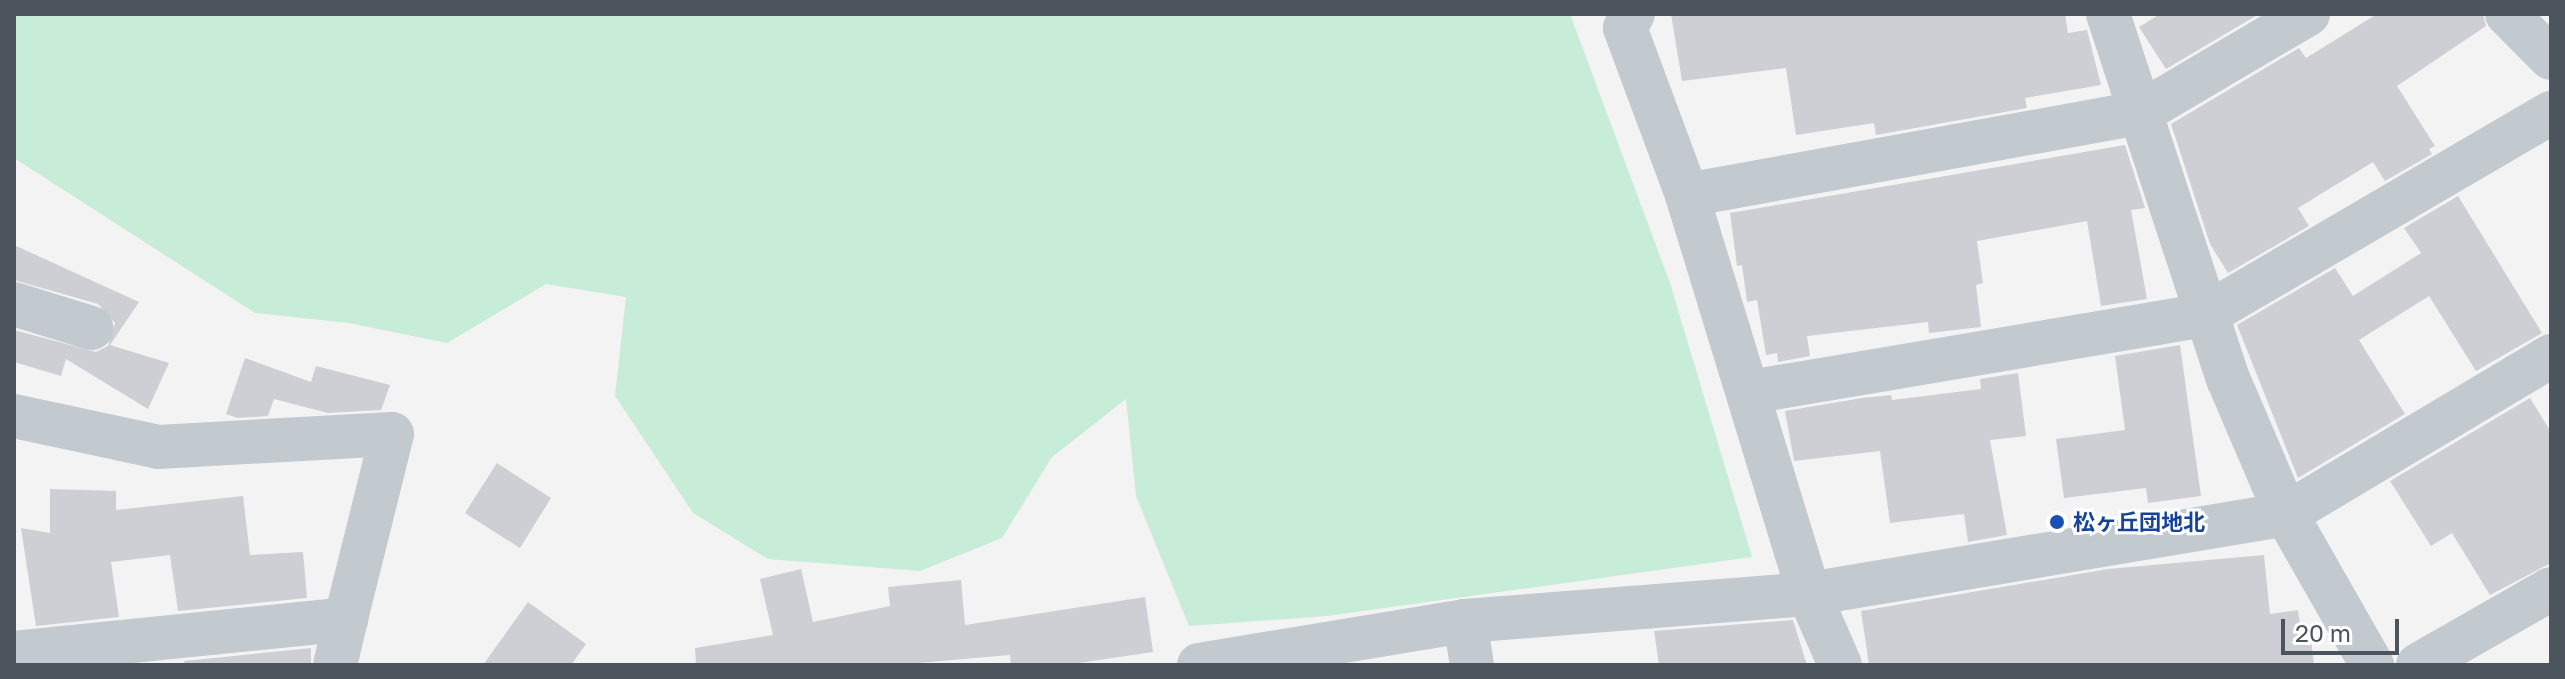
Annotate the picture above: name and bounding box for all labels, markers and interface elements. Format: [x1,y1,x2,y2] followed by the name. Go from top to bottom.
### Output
[2073,509,2205,535] place label: 松ヶ丘団地北
[2048,513,2066,531] marker: 松ヶ丘団地北
[2285,603,2403,653] scale bar
[2295,618,2351,647] text: 20 m

